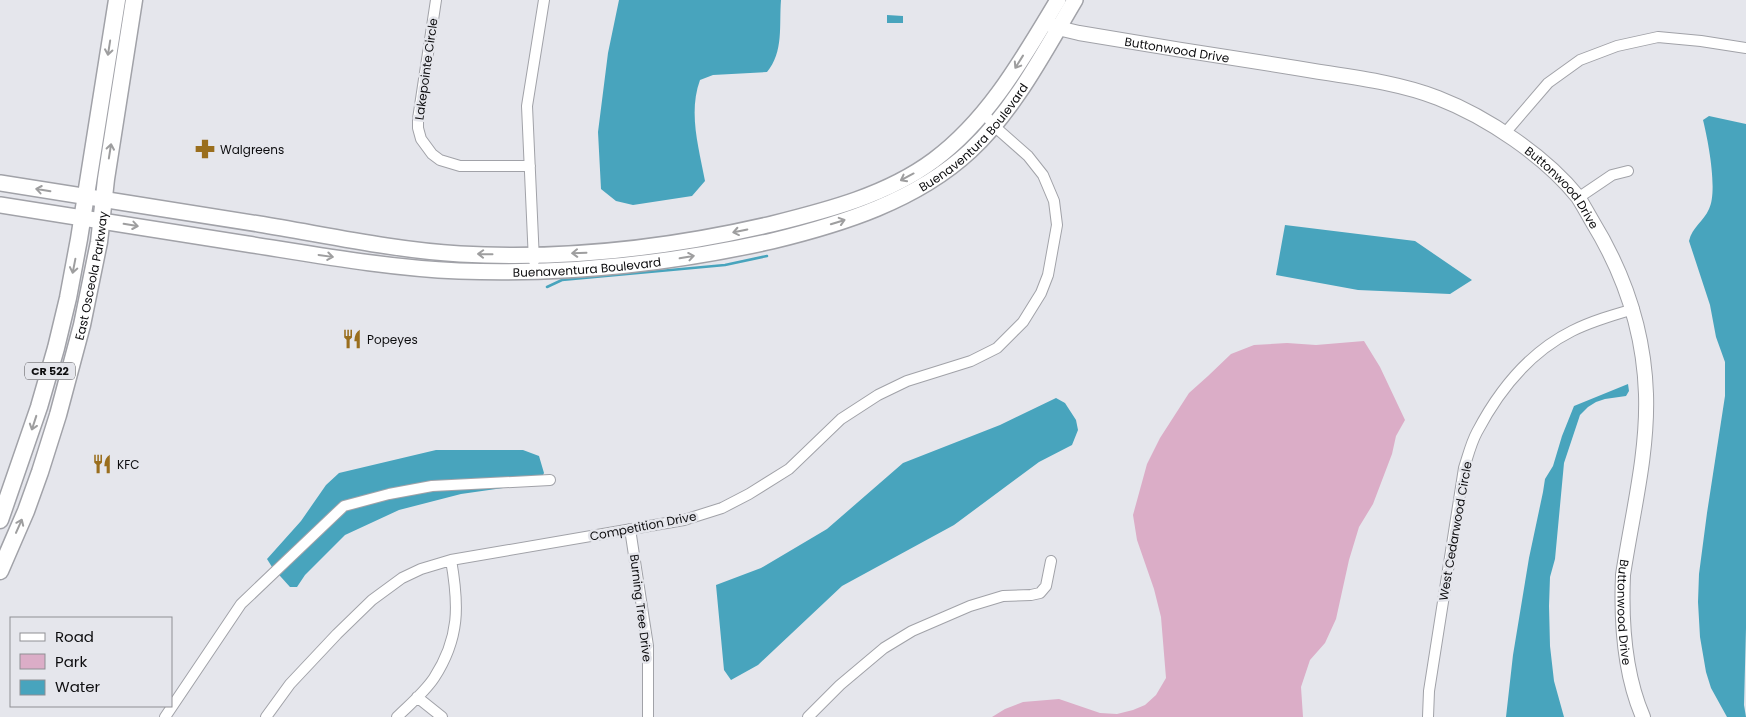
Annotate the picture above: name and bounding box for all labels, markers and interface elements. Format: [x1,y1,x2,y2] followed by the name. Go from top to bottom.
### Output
[410,17,442,121] street label: Lakepointe Circle
[1123,32,1231,66] street label: Buttonwood Drive
[104,40,114,56] one-way arrow
[1013,55,1023,69] one-way arrow
[915,80,1032,195] street label: Buenaventura Boulevard
[194,138,216,160] pharmacy icon: Walgreens
[220,141,284,158] place label: Walgreens
[1522,142,1603,232] street label: Buttonwood Drive
[106,144,116,160] one-way arrow
[899,172,914,182] one-way arrow
[35,185,51,195] one-way arrow
[70,210,111,342] street label: East Osceola Parkway
[829,217,845,226] one-way arrow
[122,221,138,231] one-way arrow
[732,227,748,237] one-way arrow
[571,249,587,258] one-way arrow
[477,250,493,259] one-way arrow
[317,251,333,261] one-way arrow
[679,251,695,261] one-way arrow
[513,252,662,280] street label: Buenaventura Boulevard
[68,258,78,274] one-way arrow
[341,328,363,350] restaurant icon: Popeyes
[367,331,418,348] place label: Popeyes
[25,362,75,380] road number: CR 522
[29,415,38,431] one-way arrow
[91,453,113,475] restaurant icon: KFC
[117,456,140,473] place label: KFC
[1434,460,1476,602] street label: West Cedarwood Circle
[588,507,698,545] street label: Competition Drive
[15,519,25,534] one-way arrow
[626,553,656,663] street label: Burning Tree Drive
[1614,558,1636,666] street label: Buttonwood Drive
[10,617,172,707] legend
[55,626,94,647] text: Road
[55,651,87,672] text: Park
[55,676,101,697] text: Water

